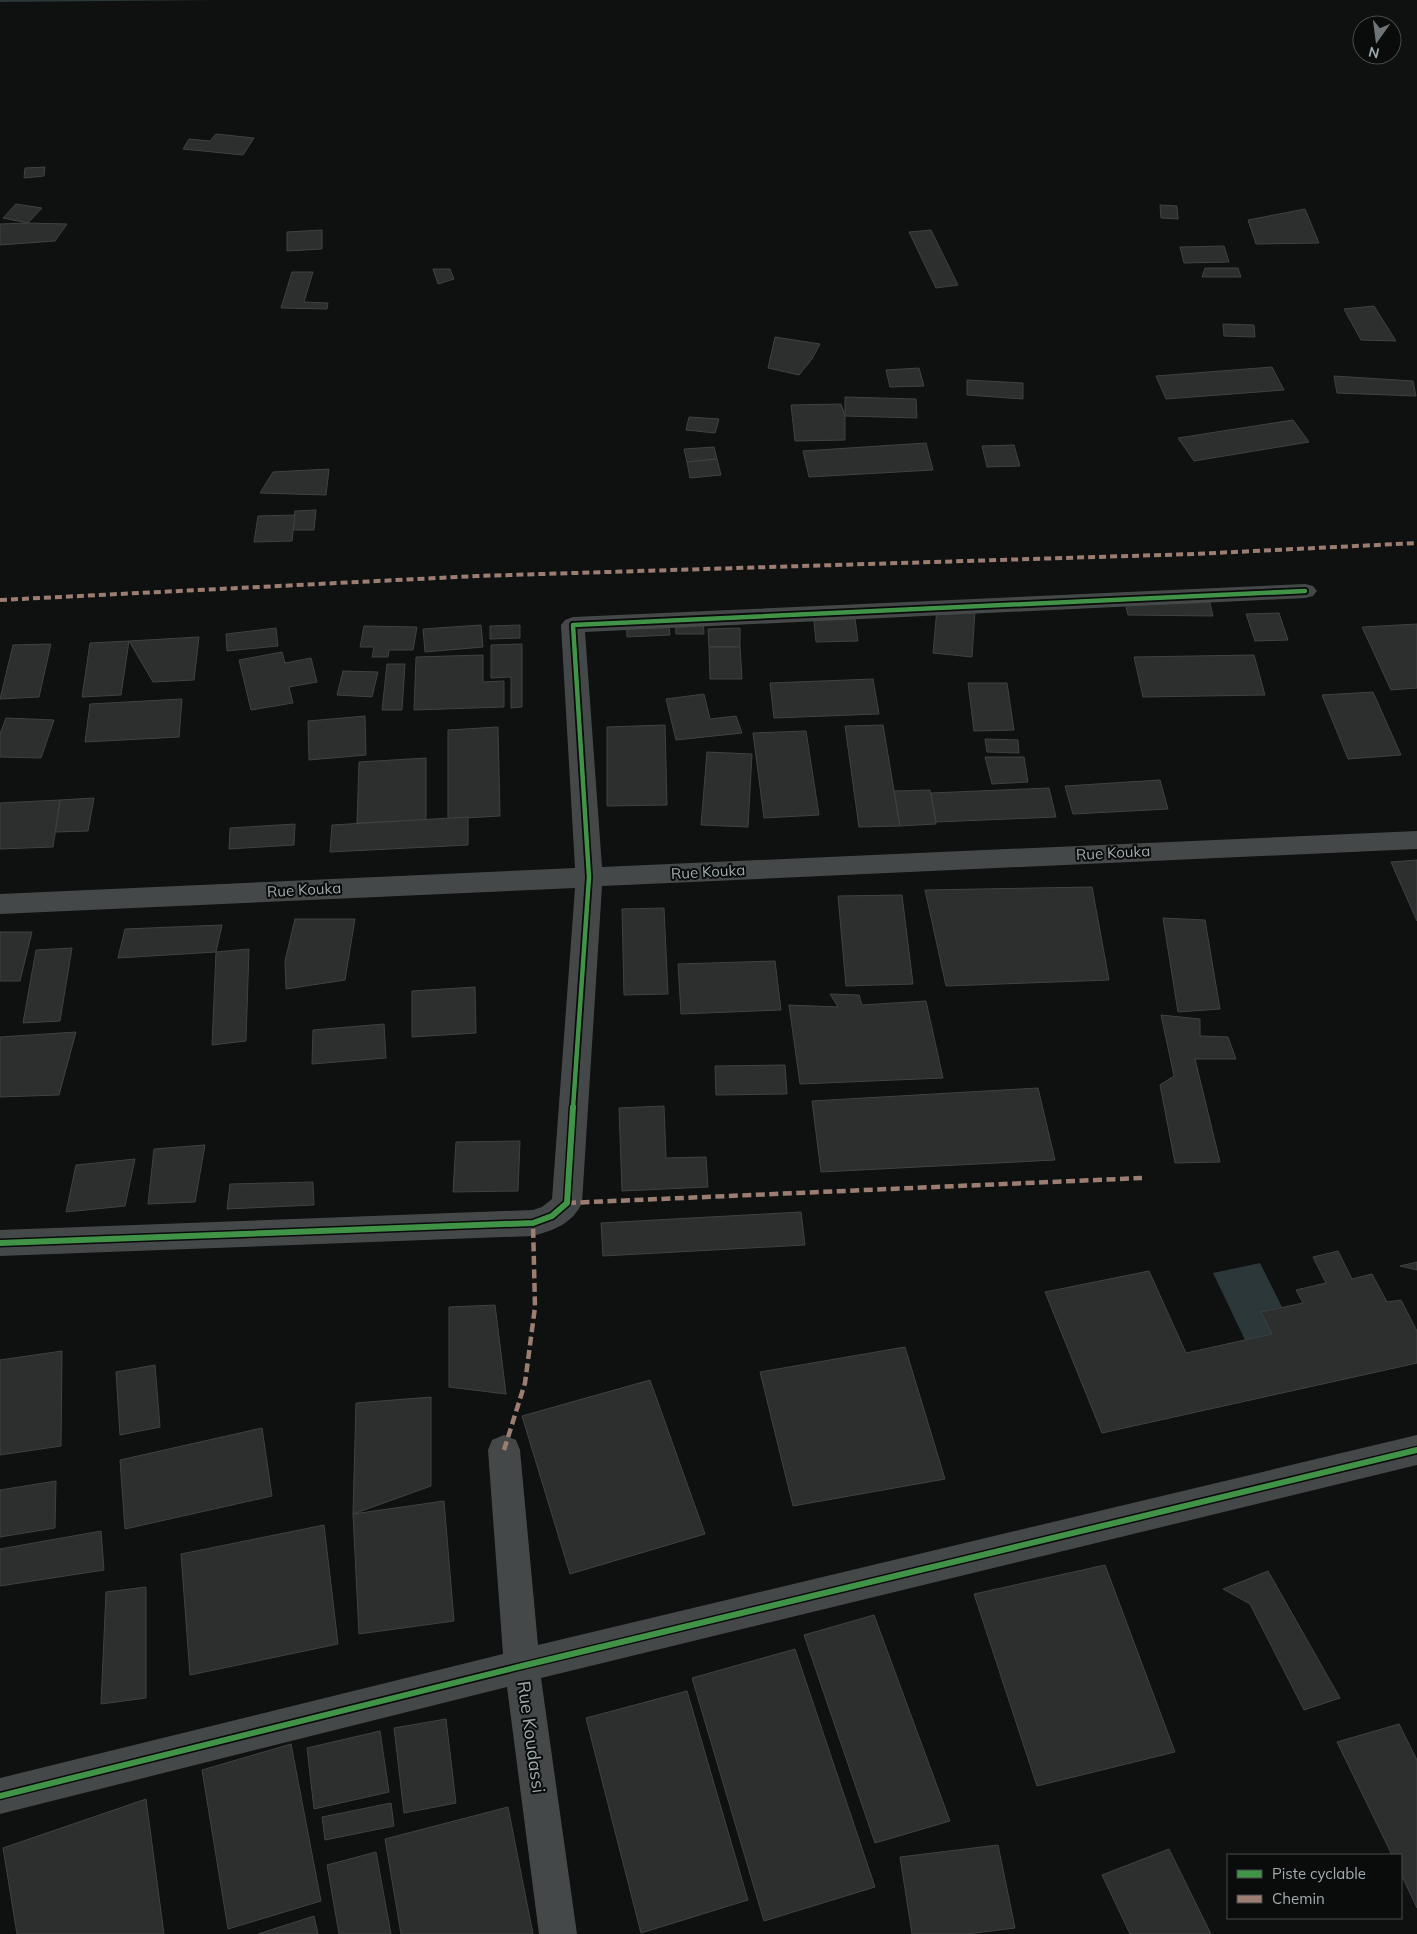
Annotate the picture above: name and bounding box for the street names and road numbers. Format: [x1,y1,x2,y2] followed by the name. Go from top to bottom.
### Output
[1075,841,1151,864] street label: Rue Kouka
[670,860,746,883] street label: Rue Kouka
[266,878,342,901] street label: Rue Kouka
[512,1679,551,1794] street label: Rue Koudassi

